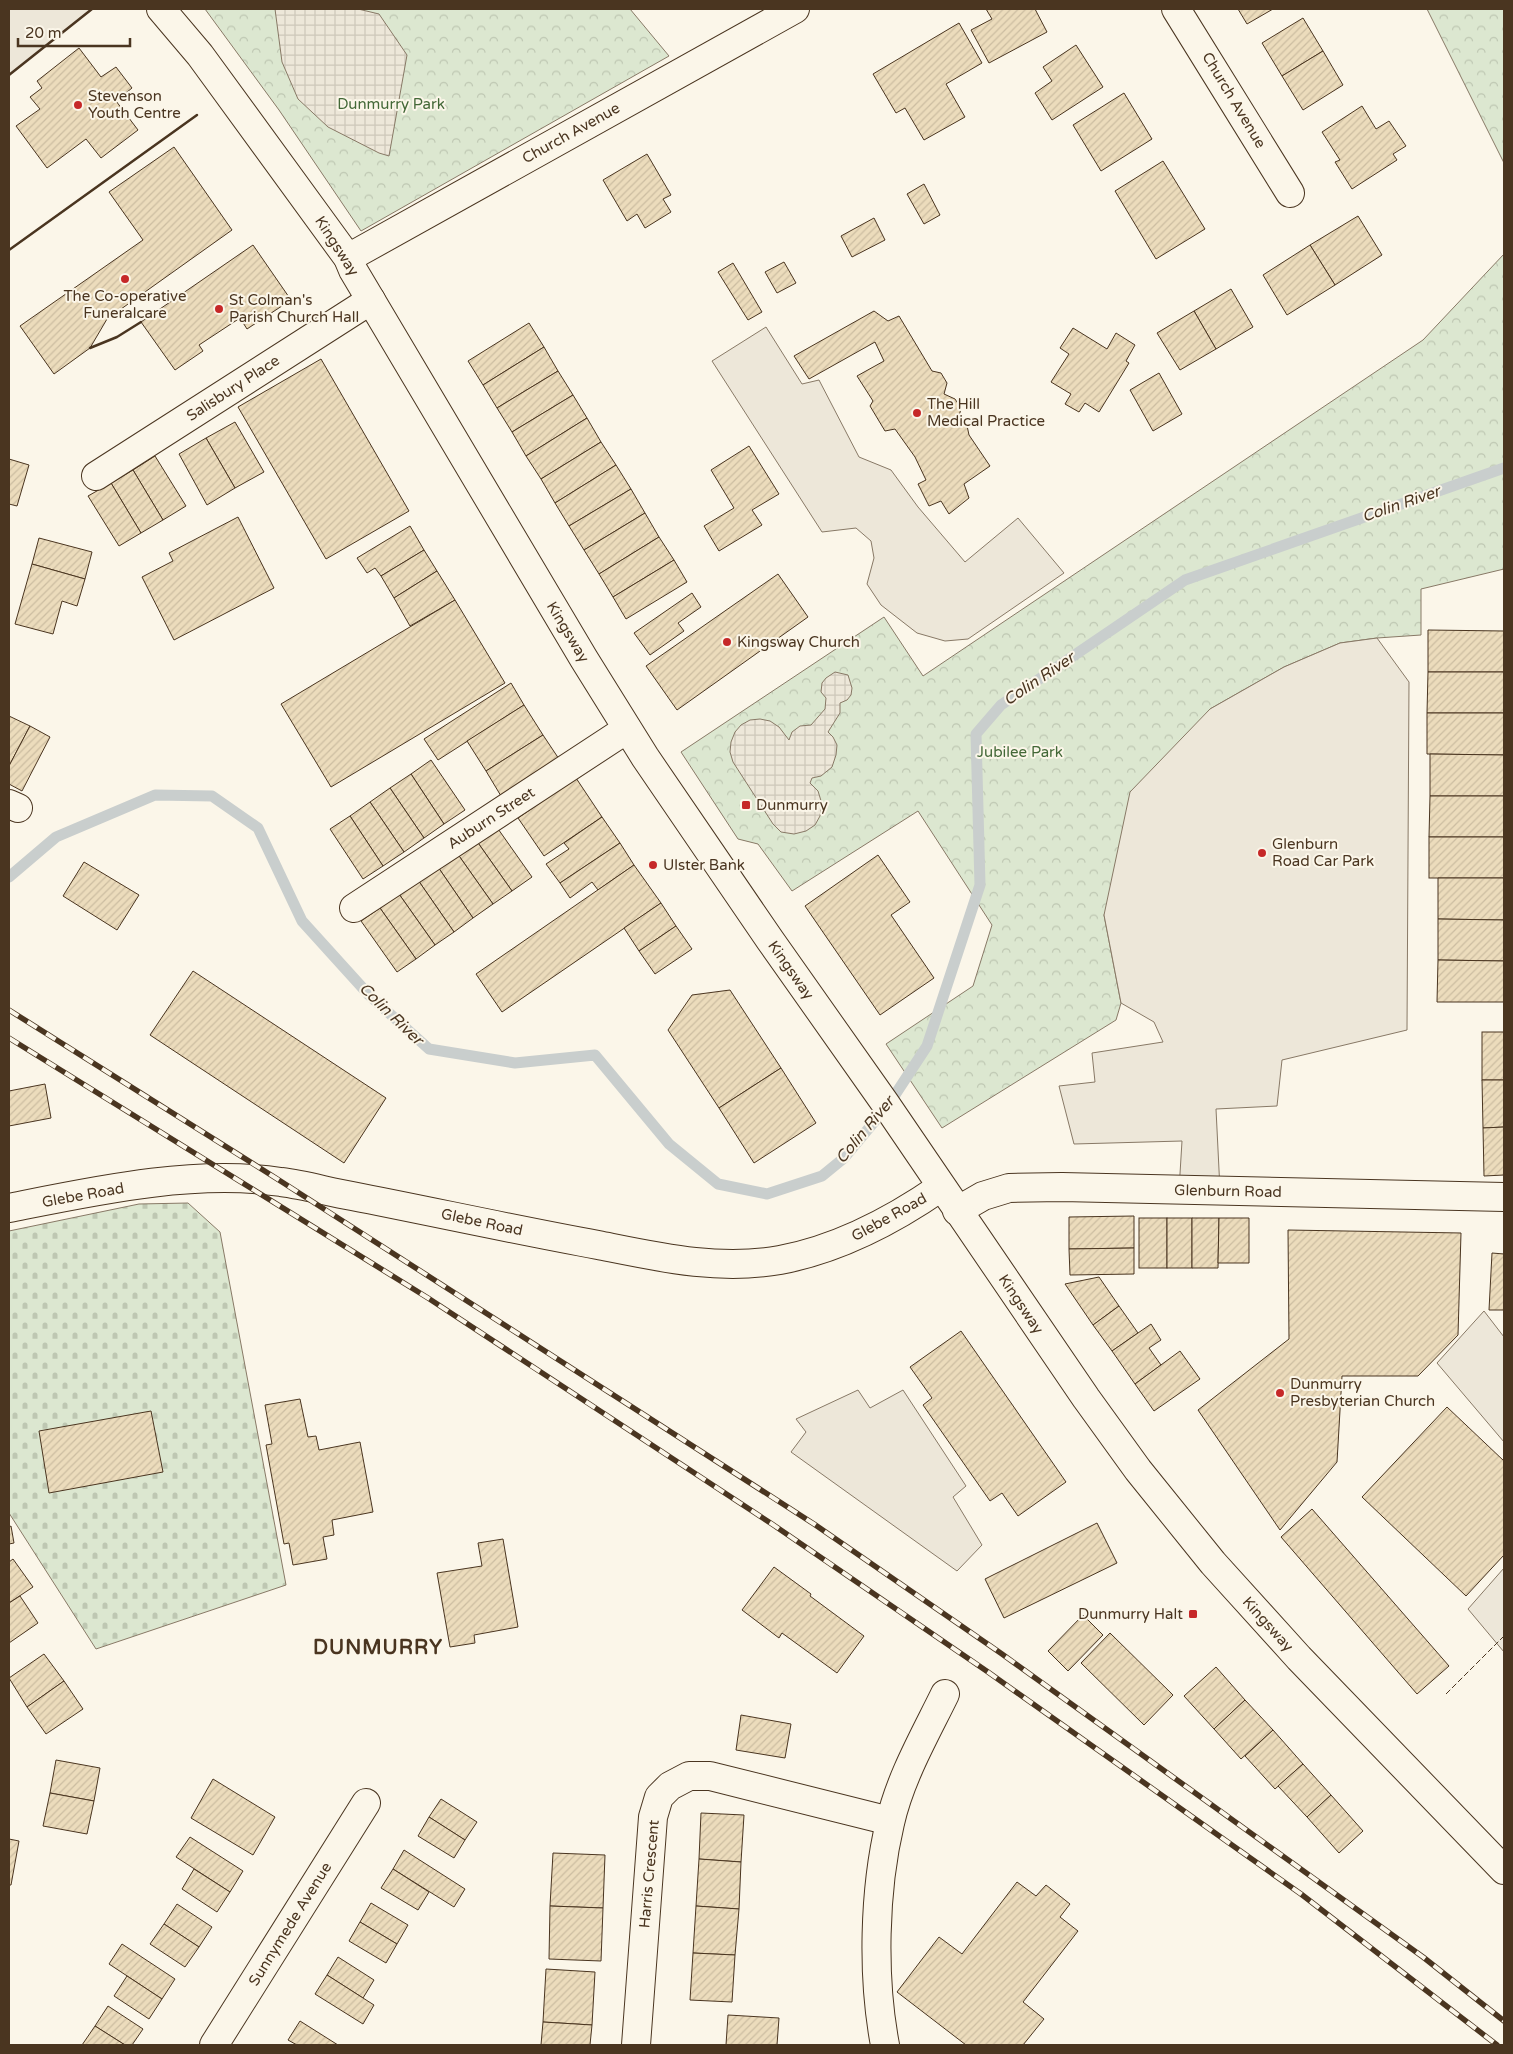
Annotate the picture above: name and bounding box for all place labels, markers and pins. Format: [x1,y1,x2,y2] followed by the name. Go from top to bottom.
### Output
[88,87,181,122] place label: Stevenson Youth Centre
[72,99,84,111] marker: Stevenson Youth Centre
[119,273,131,285] marker: The Co-operative Funeralcare
[64,287,186,322] place label: The Co-operative Funeralcare
[229,291,359,326] place label: St Colman's Parish Church Hall
[213,303,225,315] marker: St Colman's Parish Church Hall
[927,395,1045,430] place label: The Hill Medical Practice
[911,407,923,419] marker: The Hill Medical Practice
[737,633,860,651] place label: Kingsway Church
[721,636,733,648] marker: Kingsway Church
[756,796,828,814] place label: Dunmurry
[740,799,752,811] marker: Dunmurry
[1272,835,1374,870] place label: Glenburn Road Car Park
[1256,847,1268,859] marker: Glenburn Road Car Park
[663,856,745,874] place label: Ulster Bank
[647,859,659,871] marker: Ulster Bank
[1290,1375,1435,1410] place label: Dunmurry Presbyterian Church
[1274,1387,1286,1399] marker: Dunmurry Presbyterian Church
[1078,1605,1183,1623] place label: Dunmurry Halt
[1187,1608,1199,1620] marker: Dunmurry Halt

